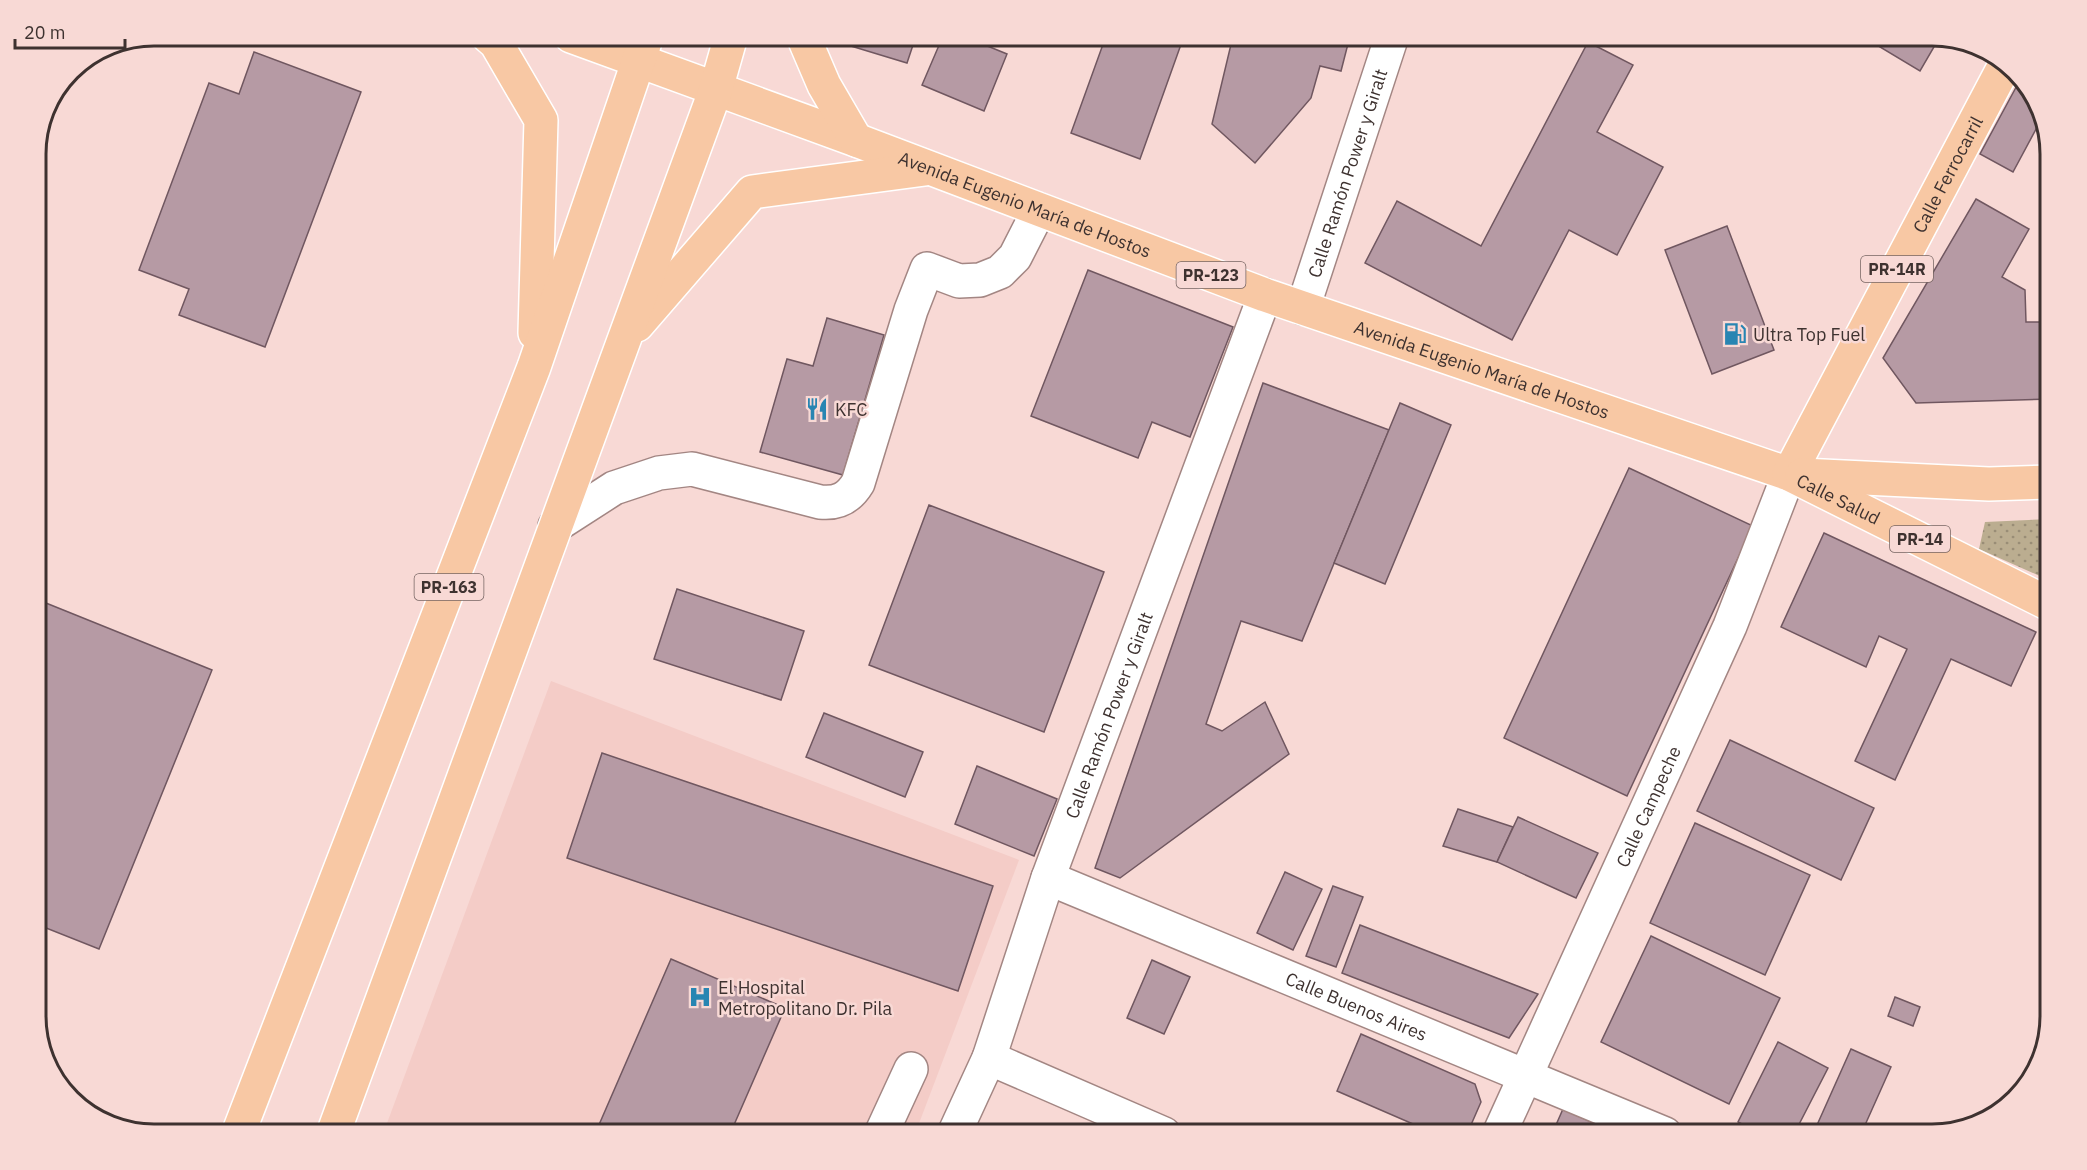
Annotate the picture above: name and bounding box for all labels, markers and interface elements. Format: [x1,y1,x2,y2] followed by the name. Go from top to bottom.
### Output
[15,12,124,50] scale bar
[24,21,66,44] text: 20 m
[1302,66,1392,280] street label: Calle Ramón Power y Giralt
[1907,112,1988,237] street label: Calle Ferrocarril
[895,146,1154,262] street label: Avenida Eugenio María de Hostos
[1861,256,1933,282] road number: PR-14R
[1176,262,1246,288] road number: PR-123
[1351,315,1613,423] street label: Avenida Eugenio María de Hostos
[1722,321,1748,347] fuel station icon: Ultra Top Fuel
[1753,323,1865,346] place label: Ultra Top Fuel
[804,396,830,422] restaurant icon: KFC
[835,398,867,421] place label: KFC
[1793,468,1884,529] street label: Calle Salud
[1890,526,1950,552] road number: PR-14
[414,574,484,600] road number: PR-163
[1060,609,1158,821] street label: Calle Ramón Power y Giralt
[1610,742,1686,871] street label: Calle Campeche
[1282,966,1431,1046] street label: Calle Buenos Aires
[718,976,893,1020] place label: El Hospital Metropolitano Dr. Pila
[687,984,713,1010] hospital icon: El Hospital Metropolitano Dr. Pila

